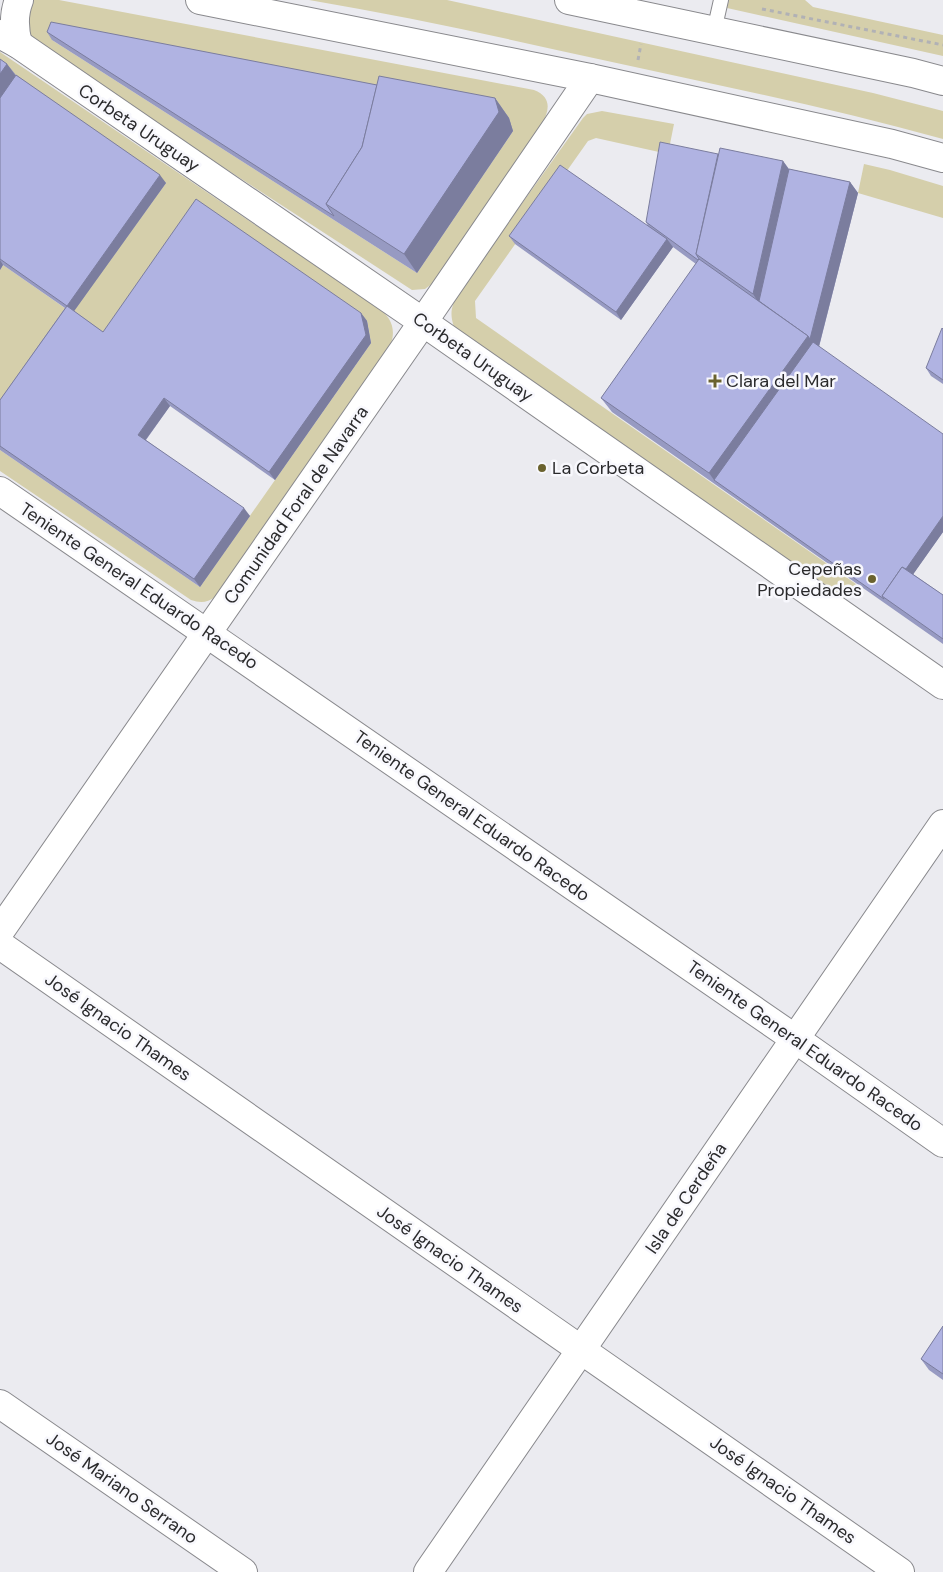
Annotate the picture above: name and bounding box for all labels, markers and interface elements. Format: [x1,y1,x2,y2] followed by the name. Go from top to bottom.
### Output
[74,78,204,178] street label: Corbeta Uruguay
[408,307,538,407] street label: Corbeta Uruguay
[726,369,836,393] place label: Clara del Mar
[708,374,722,388] marker: Clara del Mar
[218,401,374,609] street label: Comunidad Foral de Navarra
[552,456,644,480] place label: La Corbeta
[536,462,548,474] marker: La Corbeta
[15,497,263,675] street label: Teniente General Eduardo Racedo
[757,557,862,602] place label: Cepeñas Propiedades
[866,573,878,585] marker: Cepeñas Propiedades
[349,725,595,907] street label: Teniente General Eduardo Racedo
[682,955,928,1137] street label: Teniente General Eduardo Racedo
[40,967,196,1087] street label: José Ignacio Thames
[640,1138,732,1258] street label: Isla de Cerdeña
[372,1199,528,1319] street label: José Ignacio Thames
[41,1427,203,1549] street label: José Mariano Serrano
[705,1430,861,1550] street label: José Ignacio Thames

